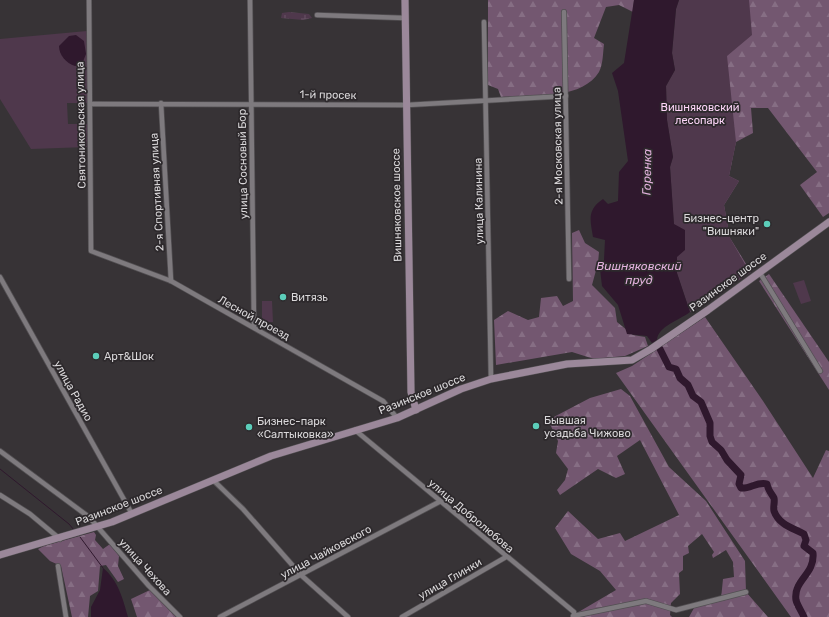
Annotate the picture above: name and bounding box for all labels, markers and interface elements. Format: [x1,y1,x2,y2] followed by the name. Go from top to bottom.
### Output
[73,61,89,189] street label: Святоникольская улица
[550,87,566,205] street label: 2-я Московская улица
[299,88,357,102] street label: 1-й просек
[661,101,739,127] park label: Вишняковский лесопарк
[236,109,250,219] street label: улица Сосновый Бор
[147,132,167,252] street label: 2-я Спортивная улица
[390,148,404,262] street label: Вишняковское шоссе
[640,149,654,195] water label: Горенка
[472,158,486,244] street label: улица Калинина
[684,212,759,238] place label: Бизнес-центр "Вишняки"
[762,219,772,229] marker: Бизнес-центр "Вишняки"
[687,250,769,314] street label: Разинское шоссе
[596,259,682,287] water label: Вишняковский пруд
[291,291,328,304] place label: Витязь
[278,292,288,302] marker: Витязь
[216,293,293,343] street label: Лесной проезд
[104,350,154,363] place label: Арт&Шок
[91,351,101,361] marker: Арт&Шок
[51,359,95,423] street label: улица Радио
[377,371,467,417] street label: Разинское шоссе
[544,414,631,440] place label: Бывшая усадьба Чижово
[257,415,334,441] place label: Бизнес-парк «Салтыковка»
[531,421,541,431] marker: Бывшая усадьба Чижово
[244,422,254,432] marker: Бизнес-парк «Салтыковка»
[426,476,516,556] street label: улица Добролюбова
[74,483,164,529] street label: Разинское шоссе
[278,522,374,582] street label: улица Чайковского
[116,536,174,598] street label: улица Чехова
[416,556,484,602] street label: улица Глинки

